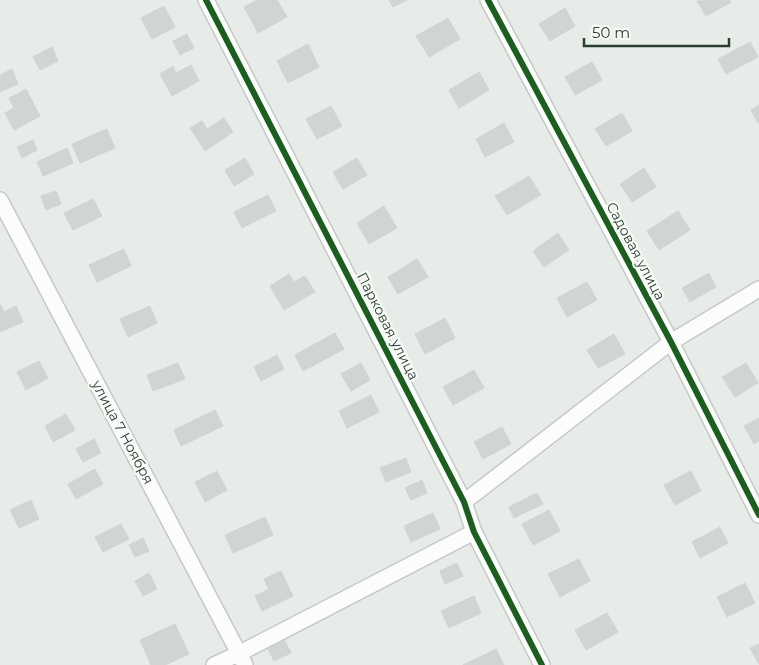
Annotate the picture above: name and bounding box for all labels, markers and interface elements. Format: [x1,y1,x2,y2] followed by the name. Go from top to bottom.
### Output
[584,15,729,47] scale bar
[592,23,630,42] text: 50 m
[603,199,669,303] street label: Садовая улица
[353,269,423,383] street label: Парковая улица
[88,376,158,487] street label: улица 7 Ноября

